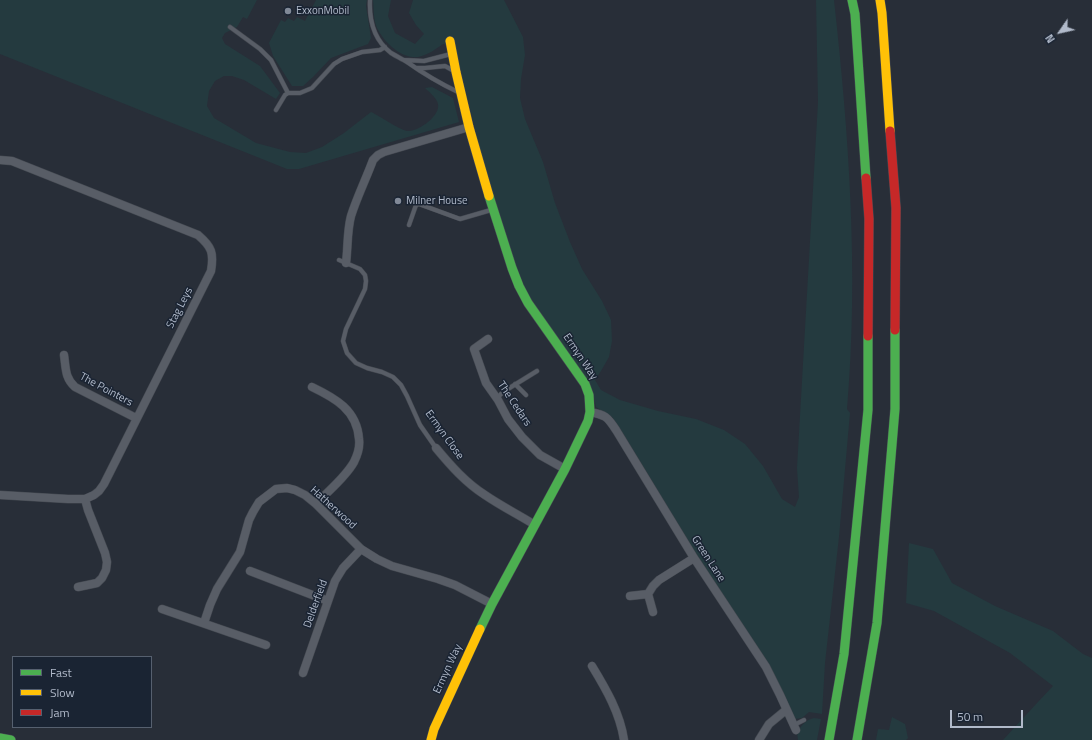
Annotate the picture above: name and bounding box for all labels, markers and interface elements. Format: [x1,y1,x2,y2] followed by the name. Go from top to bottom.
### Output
[296,4,349,18] place label: ExxonMobil
[283,6,293,16] marker: ExxonMobil
[1040,12,1080,52] north arrow
[1041,31,1059,46] text: N
[406,194,468,208] place label: Milner House
[393,196,403,206] marker: Milner House
[164,285,196,331] street label: Stag Leys
[560,331,600,383] street label: Ermyn Way
[77,370,135,410] street label: The Pointers
[494,379,534,429] street label: The Cedars
[422,408,466,462] street label: Ermyn Close
[307,484,359,532] street label: Hatherwood
[688,534,728,584] street label: Green Lane
[301,578,331,630] street label: Delderfield
[431,642,465,696] street label: Ermyn Way
[12,656,152,728] legend
[50,663,72,682] text: Fast
[50,683,75,702] text: Slow
[952,702,1025,728] scale bar
[50,703,70,722] text: Jam
[957,707,983,726] text: 50 m

